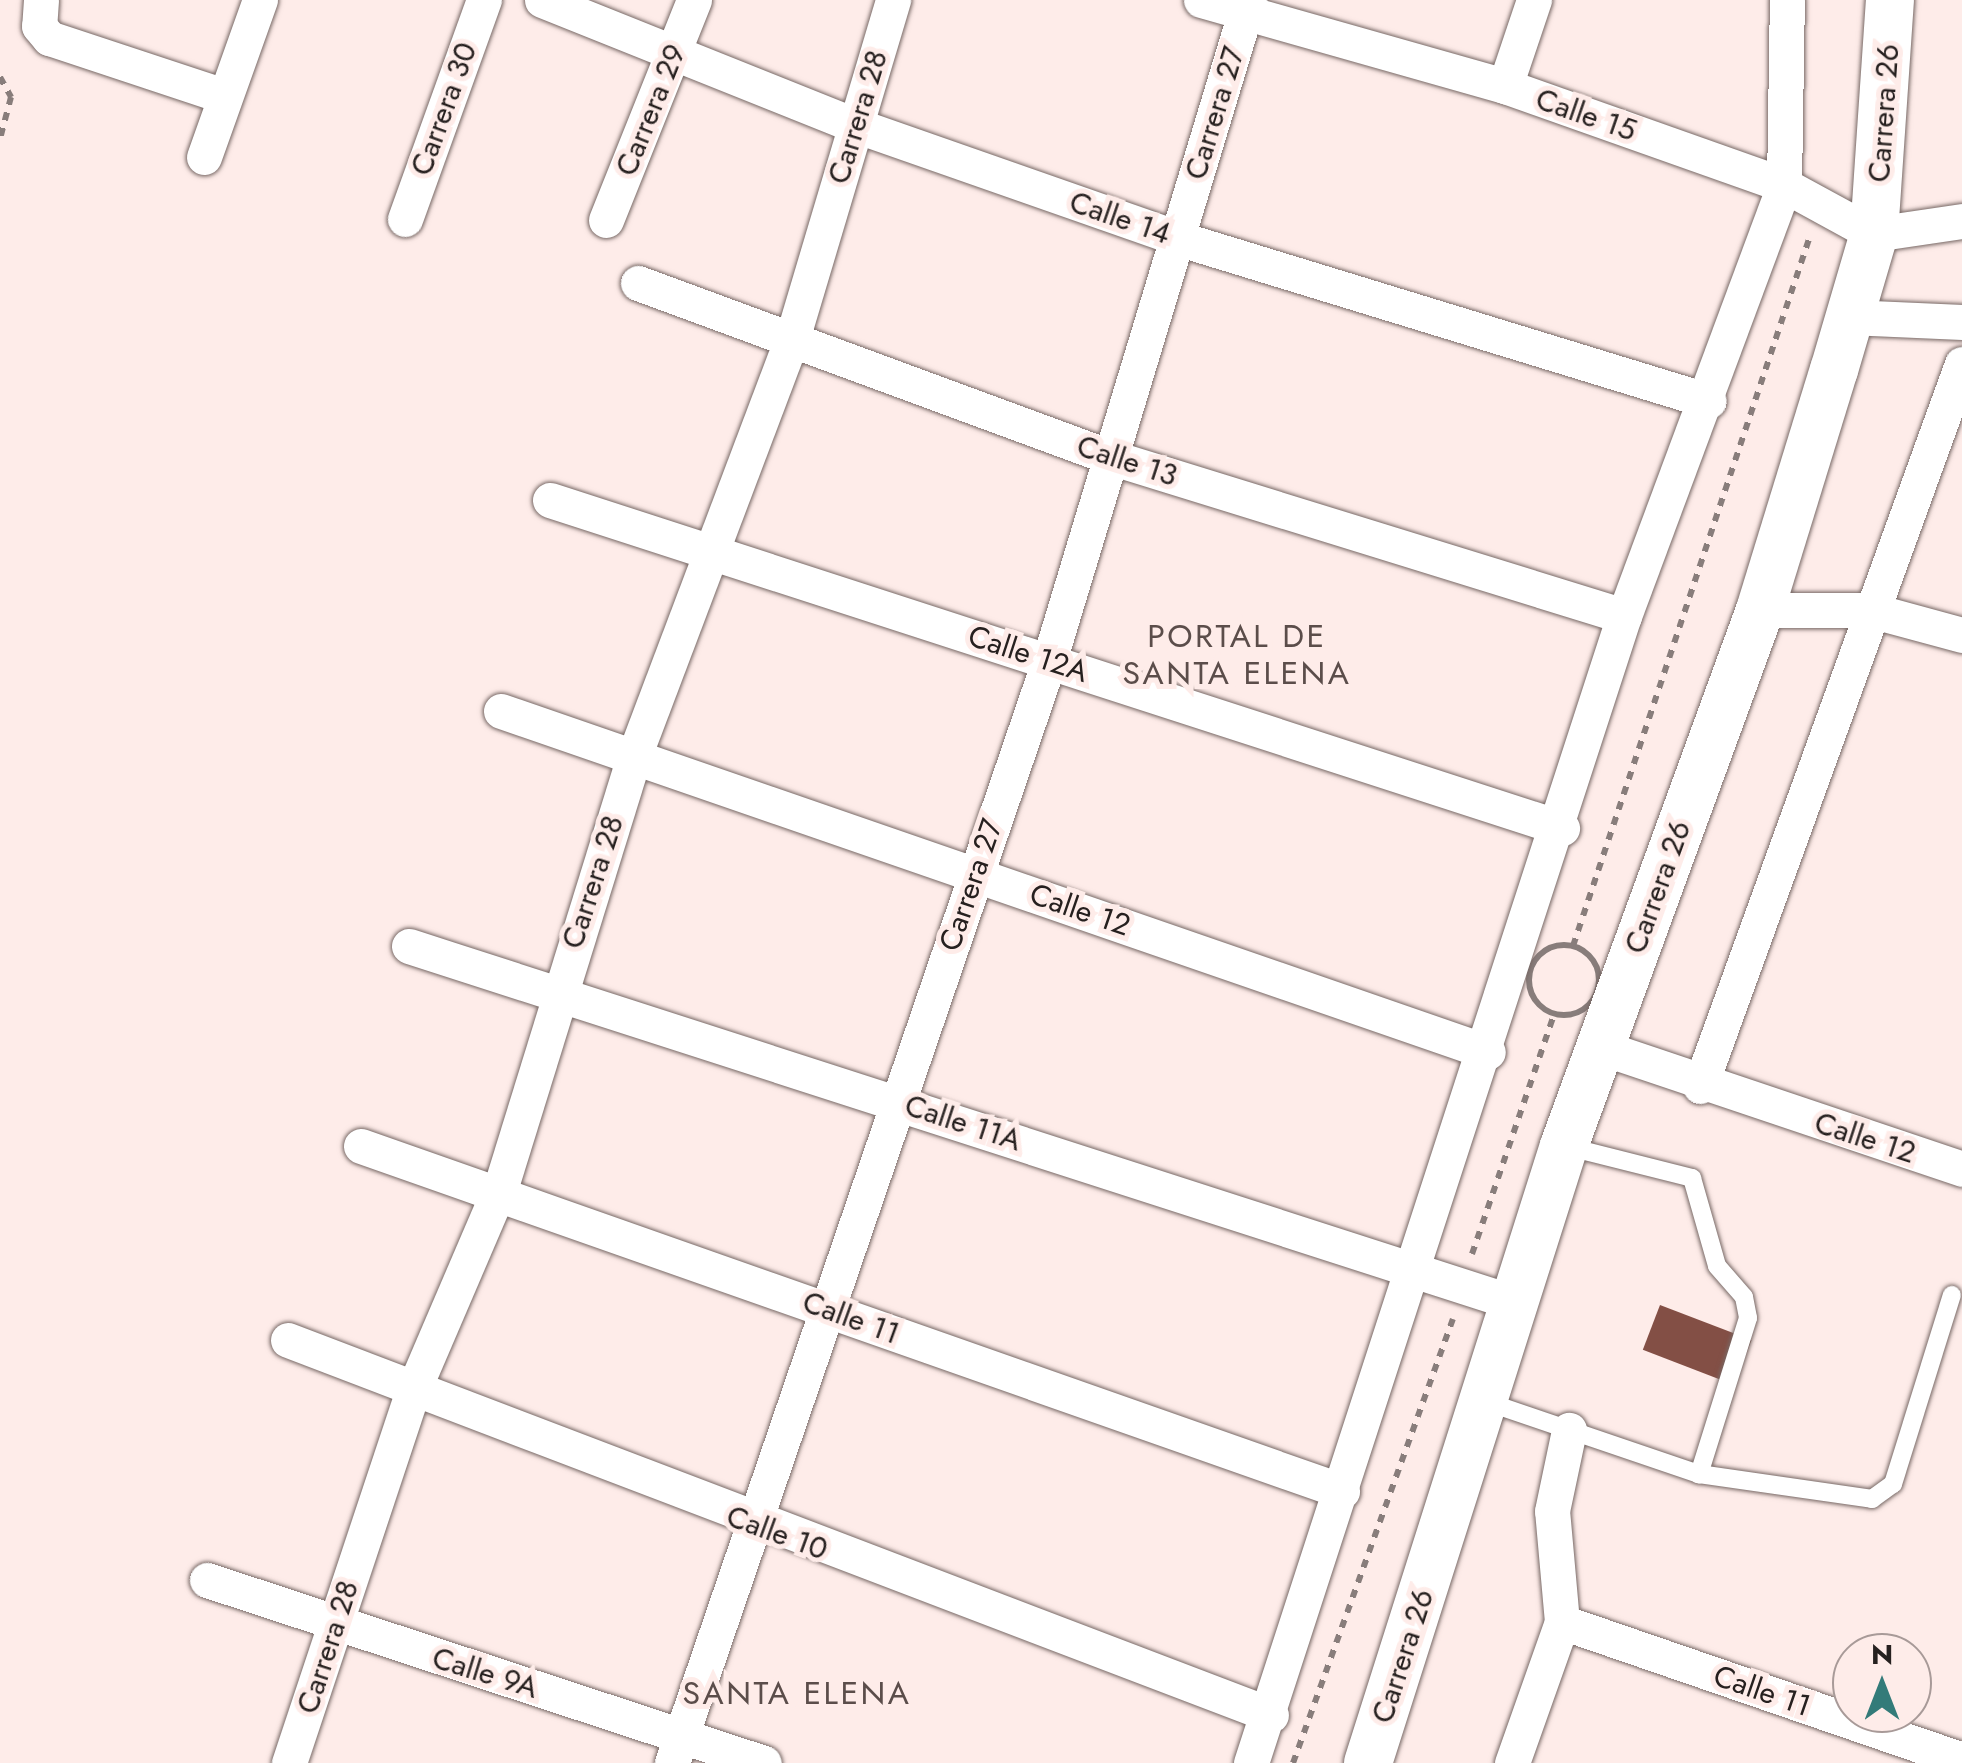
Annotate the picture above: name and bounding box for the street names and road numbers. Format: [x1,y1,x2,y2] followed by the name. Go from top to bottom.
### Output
[403,38,485,180] street label: Carrera 30
[608,39,694,181] street label: Carrera 29
[1178,42,1252,184] street label: Carrera 27
[1861,43,1907,183] street label: Carrera 26
[821,46,895,188] street label: Carrera 28
[1531,81,1641,149] street label: Calle 15
[1065,184,1175,252] street label: Calle 14
[1072,428,1182,494] street label: Calle 13
[964,618,1092,690] street label: Calle 12A
[555,811,631,953] street label: Carrera 28
[932,814,1010,956] street label: Carrera 27
[1617,816,1699,958] street label: Carrera 26
[1025,876,1135,944] street label: Calle 12
[900,1087,1026,1159] street label: Calle 11A
[1810,1105,1920,1171] street label: Calle 12
[798,1284,904,1352] street label: Calle 11
[722,1498,832,1568] street label: Calle 10
[290,1576,366,1718] street label: Carrera 28
[1364,1585,1442,1727] street label: Carrera 26
[428,1640,542,1706] street label: Calle 9A
[1709,1658,1815,1724] street label: Calle 11

